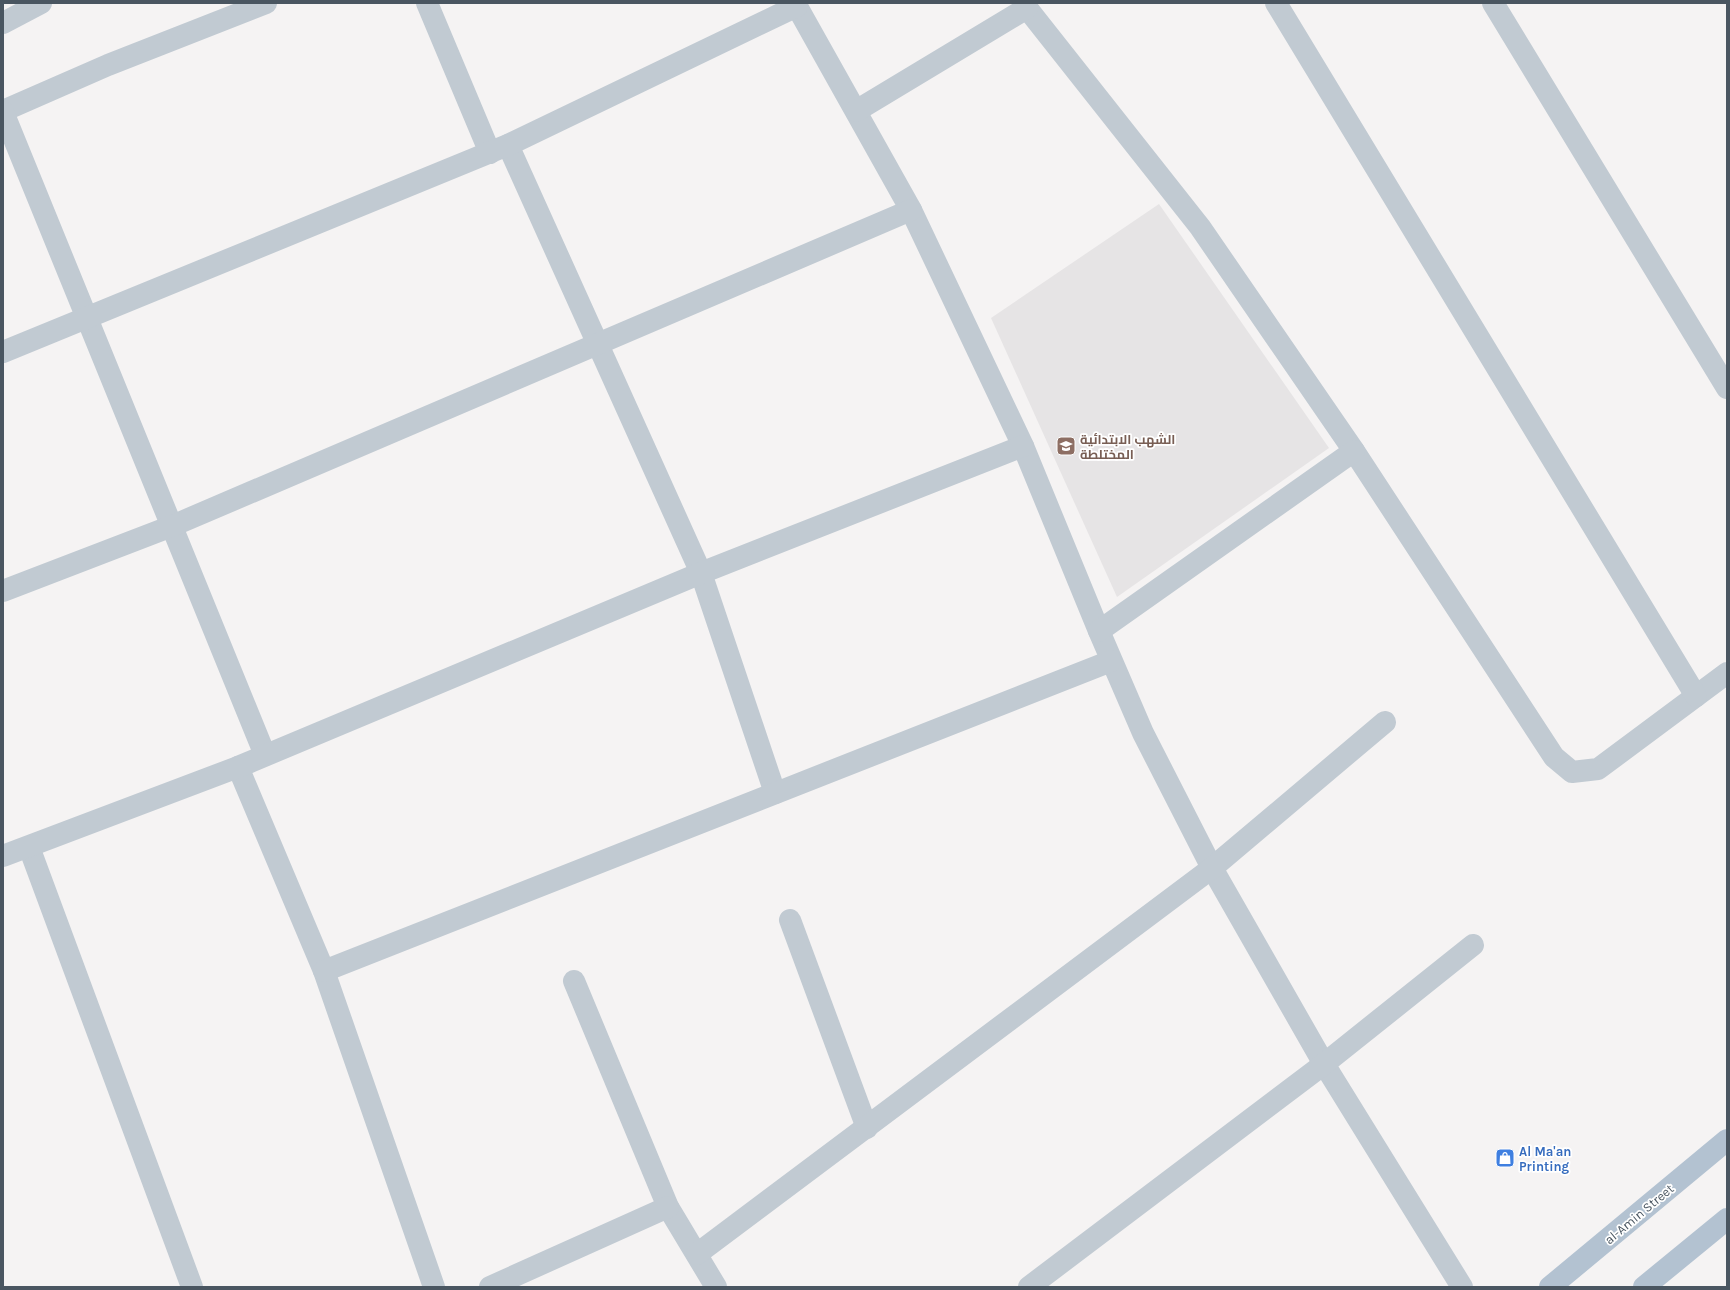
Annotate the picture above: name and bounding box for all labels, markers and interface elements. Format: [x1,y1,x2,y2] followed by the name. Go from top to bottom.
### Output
[1080,432,1175,462] place label: الشهب الابتدائية المختلطة
[1055,435,1077,457] school or university icon: الشهب الابتدائية المختلطة
[1519,1144,1571,1174] place label: Al Ma'an Printing
[1494,1147,1516,1169] shop icon: Al Ma'an Printing
[1601,1181,1677,1247] street label: al-Amin Street

